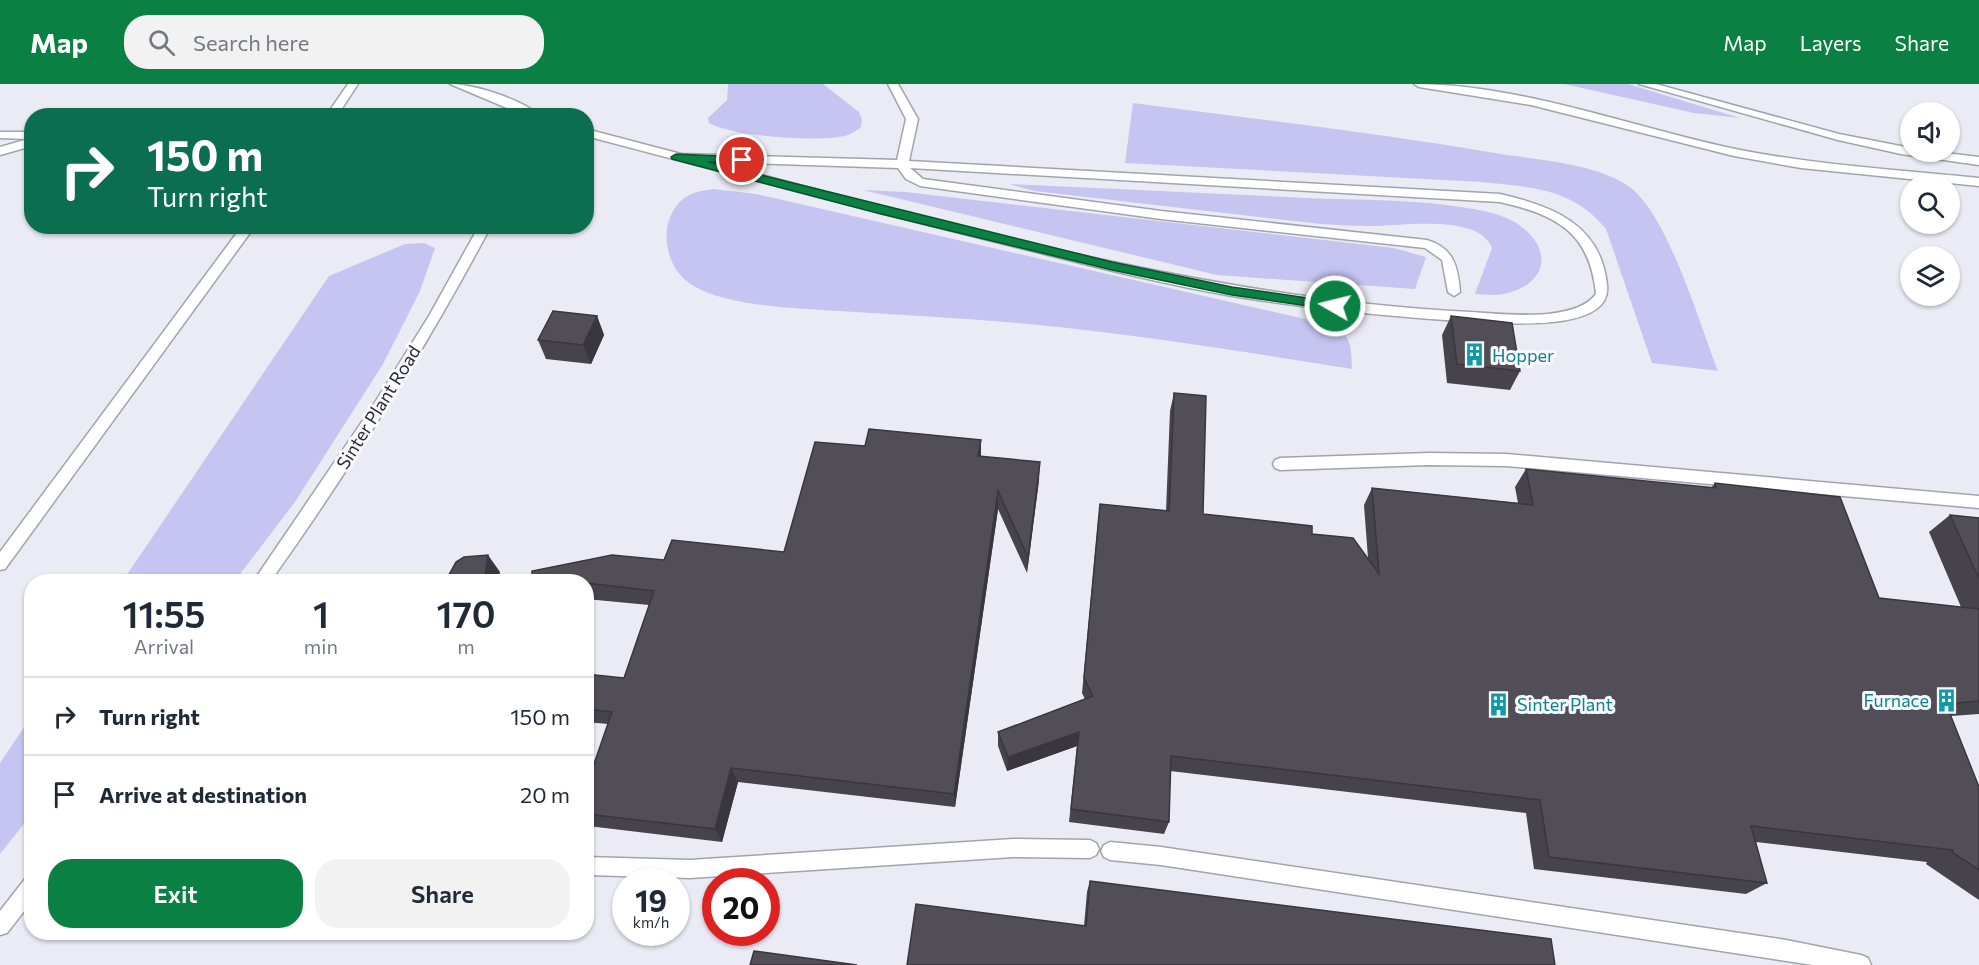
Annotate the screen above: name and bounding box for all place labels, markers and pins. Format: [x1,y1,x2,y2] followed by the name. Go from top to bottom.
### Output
[716,134,767,185] pin
[1461,342,1487,368] building icon: Hopper
[1492,344,1554,366] place label: Hopper
[1934,687,1960,713] building icon: Furnace
[1864,689,1929,711] place label: Furnace
[1486,691,1512,717] building icon: Sinter Plant
[1517,693,1613,715] place label: Sinter Plant

